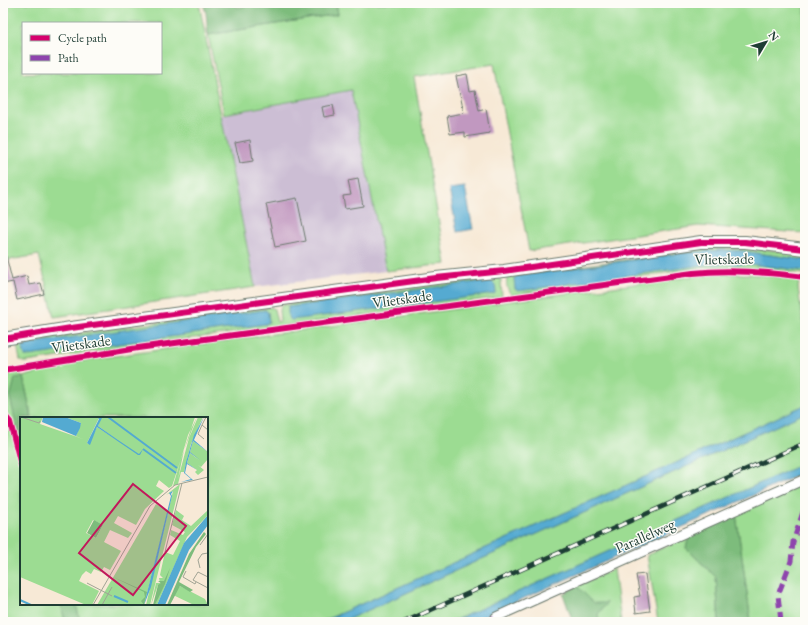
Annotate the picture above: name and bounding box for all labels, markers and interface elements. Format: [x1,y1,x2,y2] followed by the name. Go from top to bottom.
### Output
[22,22,162,74] legend
[746,22,786,62] north arrow
[766,28,782,44] text: N
[58,30,107,46] text: Cycle path
[58,50,79,66] text: Path
[694,248,754,269] street label: Vlietskade
[371,285,433,312] street label: Vlietskade
[50,330,112,357] street label: Vlietskade
[20,417,208,605] inset map
[612,514,678,557] street label: Parallelweg

